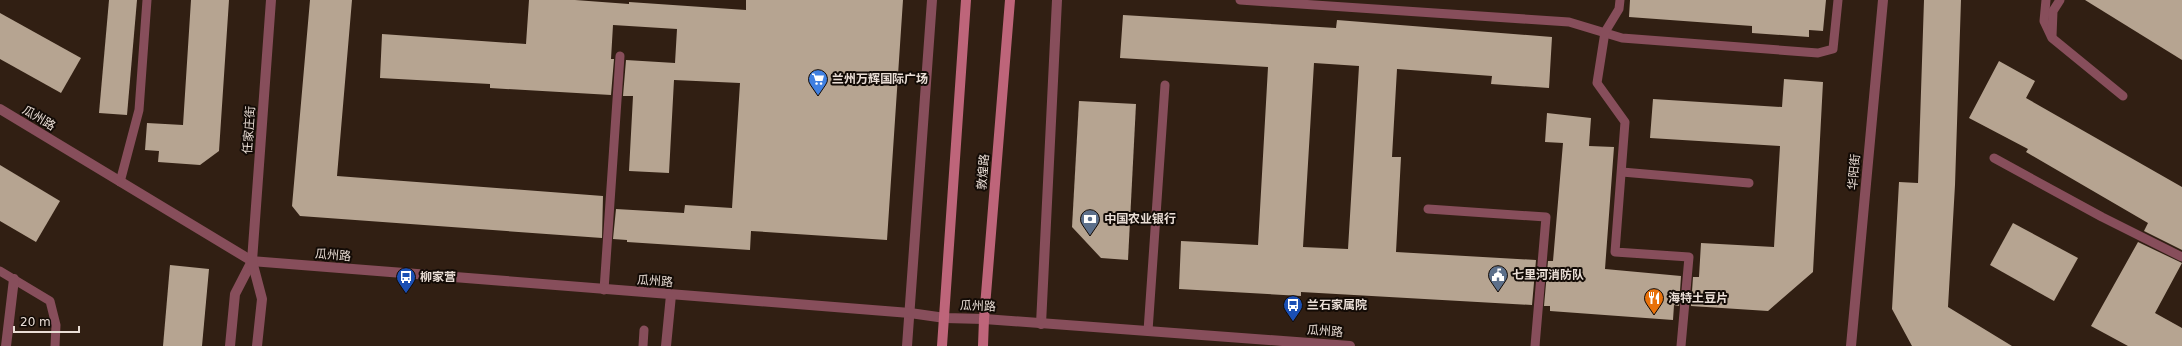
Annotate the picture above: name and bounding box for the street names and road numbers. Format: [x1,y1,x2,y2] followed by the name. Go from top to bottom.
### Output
[20,103,58,133] street label: 瓜州路
[240,106,258,154] street label: 任家庄街
[974,153,992,191] street label: 敦煌路
[1845,153,1863,191] street label: 华阳街
[314,246,352,264] street label: 瓜州路
[637,273,673,289] street label: 瓜州路
[960,298,996,314] street label: 瓜州路
[1307,323,1343,339] street label: 瓜州路

